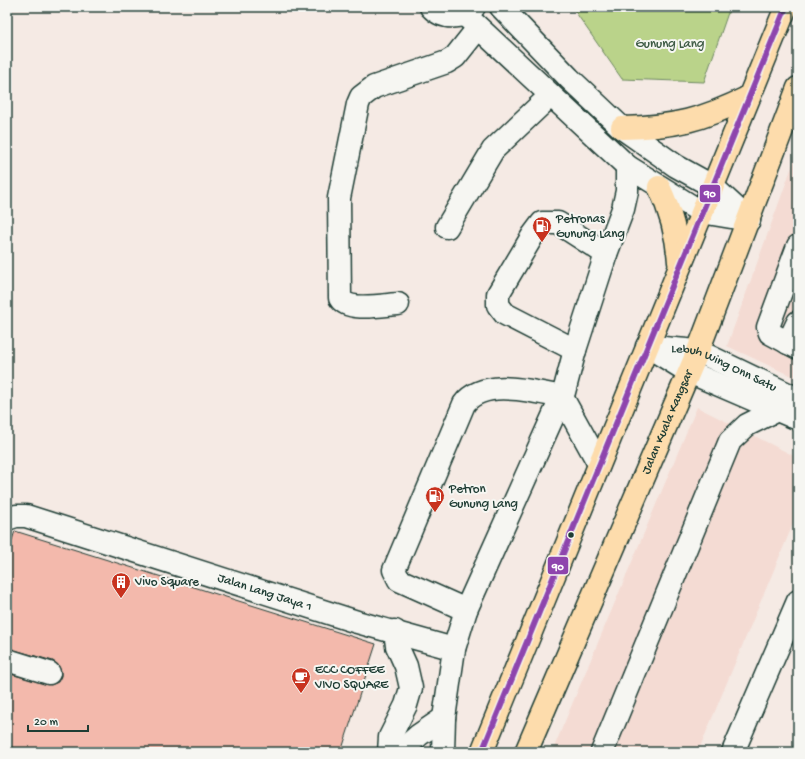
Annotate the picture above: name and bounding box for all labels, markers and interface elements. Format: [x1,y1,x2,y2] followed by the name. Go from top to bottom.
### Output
[636,37,704,52] park label: Gunung Lang
[699,184,721,203] line badge: 90
[703,189,717,201] text: 90
[555,212,625,242] place label: Petronas Gunung Lang
[531,215,553,243] fuel station icon: Petronas Gunung Lang
[671,341,779,395] street label: Lebuh Wing Onn Satu
[639,366,697,476] street label: Jalan Kuala Kangsar
[448,482,518,512] place label: Petron Gunung Lang
[424,485,446,513] fuel station icon: Petron Gunung Lang
[566,530,576,540] unlabelled marker
[547,556,569,575] line badge: 90
[551,562,565,574] text: 90
[216,570,314,615] street label: Jalan Lang Jaya 1
[110,571,132,599] building icon: Vivo Square
[134,575,199,590] place label: Vivo Square
[314,663,389,693] place label: ECC COFFEE VIVO SQUARE
[290,666,312,694] cafe icon: ECC COFFEE VIVO SQUARE
[28,707,88,733] scale bar
[34,716,59,730] text: 20 m

